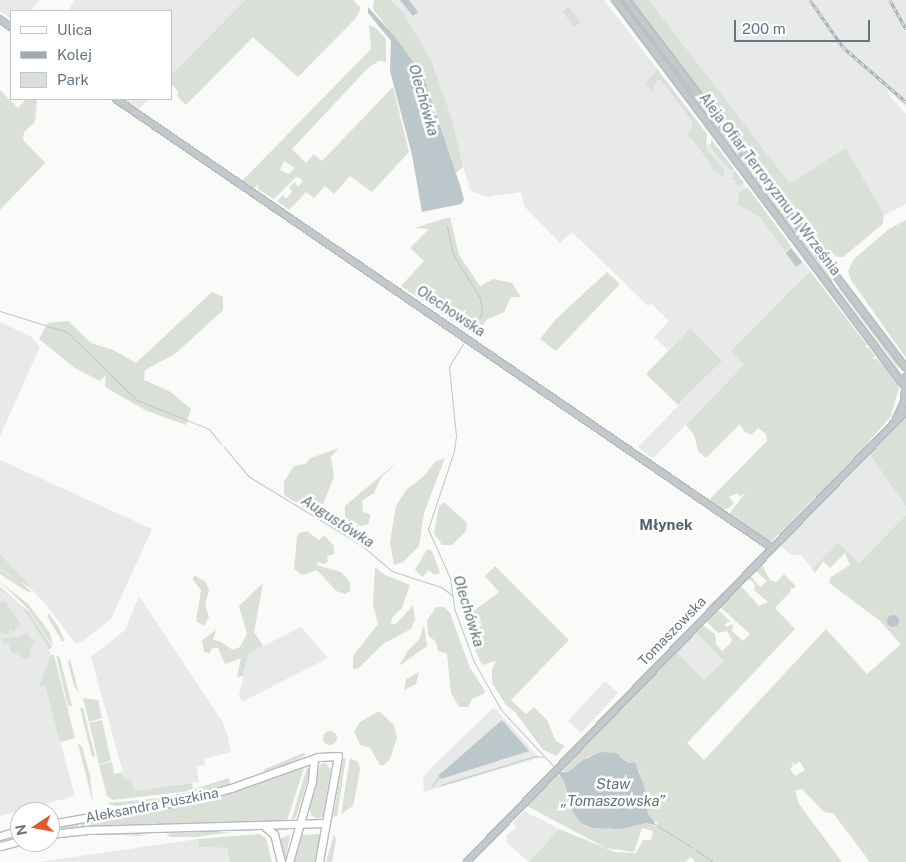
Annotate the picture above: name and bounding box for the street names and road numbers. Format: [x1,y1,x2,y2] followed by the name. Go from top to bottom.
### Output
[696,89,844,279] street label: Aleja Ofiar Terroryzmu 11 Września
[414,282,488,340] street label: Olechowska
[635,593,709,669] street label: Tomaszowska
[84,784,220,826] street label: Aleksandra Puszkina

